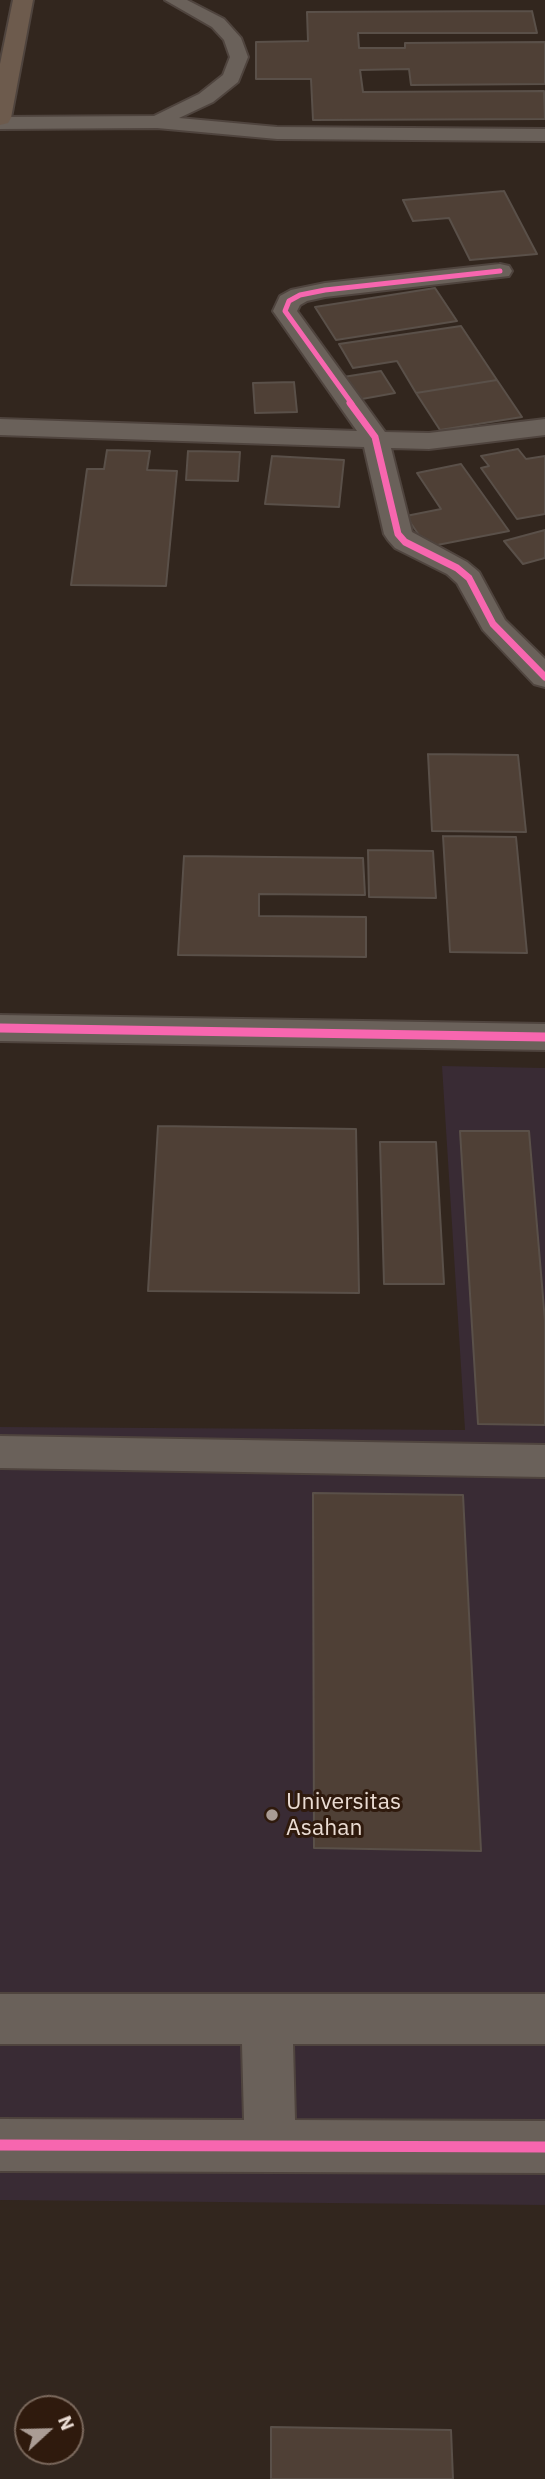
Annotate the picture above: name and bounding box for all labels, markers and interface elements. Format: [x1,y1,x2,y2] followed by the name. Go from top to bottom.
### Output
[286,1788,401,1842] place label: Universitas Asahan
[264,1807,280,1823] marker: Universitas Asahan
[14,2395,84,2465] north arrow
[53,2412,80,2434] text: N

